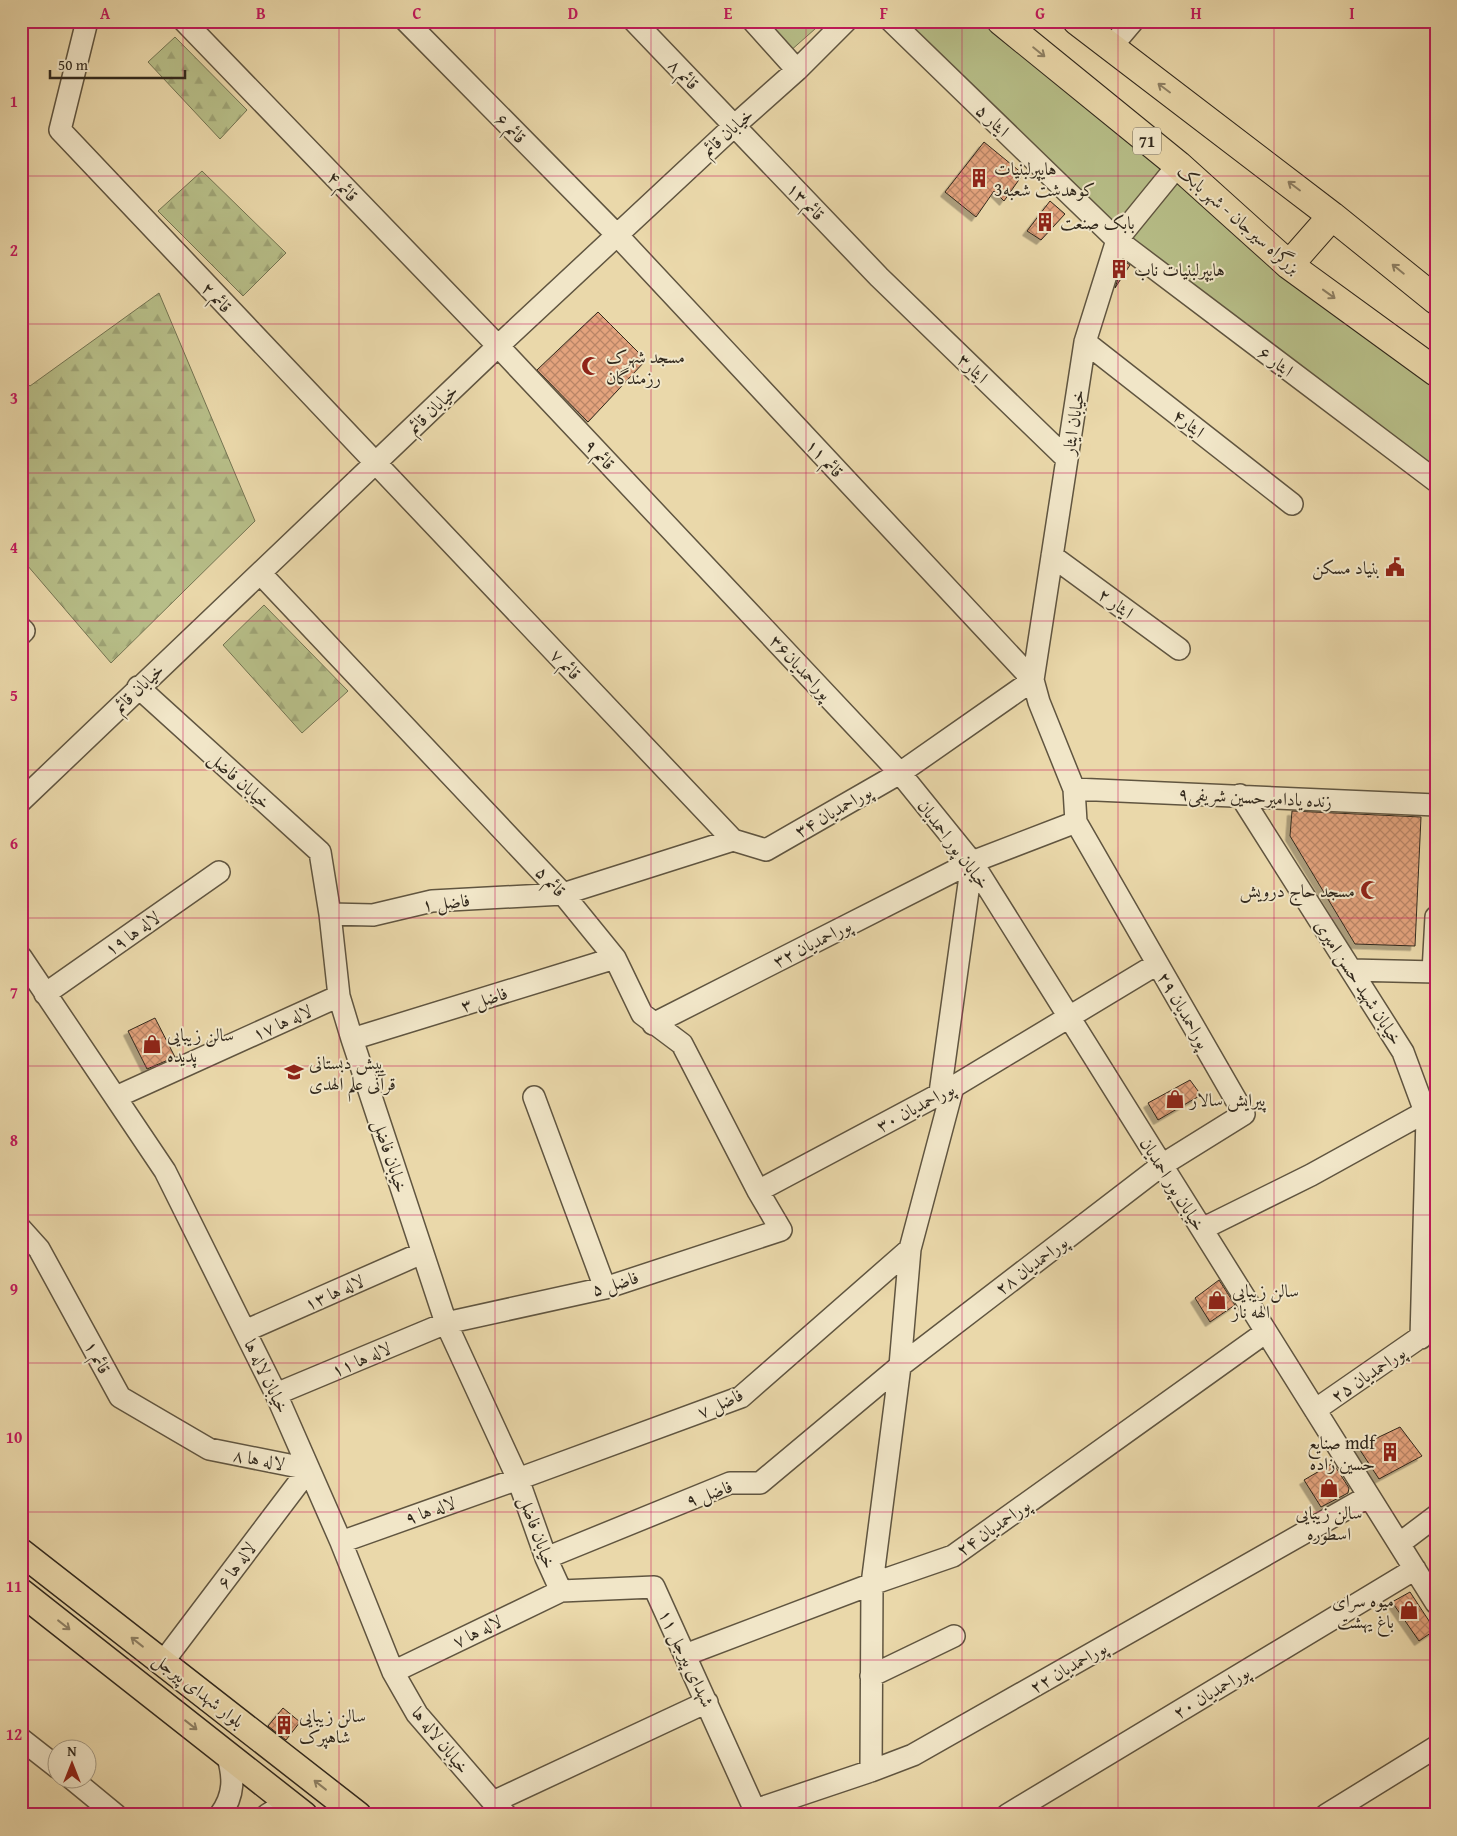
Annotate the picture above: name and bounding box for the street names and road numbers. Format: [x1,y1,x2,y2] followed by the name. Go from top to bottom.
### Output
[660,52,706,98] street label: قائم ۸
[970,97,1016,143] street label: ایثار ۵
[695,101,761,165] street label: خیابان قائم
[487,106,533,152] street label: قائم ۶
[1133,128,1161,154] road number: 71
[1171,158,1307,280] street label: بزرگراه سیرجان - شهر بابک
[319,164,365,210] street label: قائم ۴
[778,175,831,229] street label: قائم ۱۳
[193,275,239,321] street label: قائم ۲
[1253,339,1299,383] street label: ایثار ۶
[951,346,995,390] street label: ایثار۳
[400,378,466,442] street label: خیابان قائم
[1054,387,1091,459] street label: خیابان ایثار
[1167,402,1211,444] street label: ایثار۴
[576,432,622,478] street label: قائم ۹
[798,432,850,486] street label: قائم ۱۱
[1093,581,1139,625] street label: ایثار ۲
[763,628,840,707] street label: پوراحمدیان۳۶
[542,642,588,688] street label: قائم ۷
[106,657,172,721] street label: خیابان قائم
[203,745,277,815] street label: خیابان فاضل
[789,777,878,844] street label: پوراحمدیان ۳۴
[1177,779,1333,815] street label: زنده یادامیرحسین شریفی۹
[911,793,997,895] street label: خیابان پور احمدیان
[527,859,573,905] street label: قائم ۵
[421,886,471,918] street label: فاضل ۱
[99,904,165,962] street label: لاله ها ۱۹
[768,911,857,974] street label: پوراحمدیان ۳۲
[1308,914,1410,1050] street label: خیابان شهید حسن امیری
[1151,966,1218,1055] street label: پوراحمدیان ۲۹
[457,979,511,1019] street label: فاضل ۳
[248,997,316,1047] street label: لاله ها ۱۷
[871,1074,960,1139] street label: پوراحمدیان ۳۰
[366,1116,416,1196] street label: خیابان فاضل
[1133,1132,1213,1236] street label: خیابان پور احمدیان
[989,1228,1074,1301] street label: پوراحمدیان ۲۸
[588,1263,642,1303] street label: فاضل ۵
[300,1267,368,1317] street label: لاله ها ۱۳
[237,1334,297,1418] street label: خیابان لاله ها
[327,1334,395,1384] street label: لاله ها ۱۱
[75,1335,118,1380] street label: قائم ۱
[1325,1338,1412,1409] street label: پوراحمدیان ۲۵
[693,1381,747,1425] street label: فاضل ۷
[231,1441,287,1477] street label: لاله ها ۸
[682,1472,736,1514] street label: فاضل ۹
[401,1489,459,1531] street label: لاله ها ۹
[950,1491,1037,1562] street label: پوراحمدیان ۲۴
[512,1492,564,1572] street label: خیابان فاضل
[210,1536,262,1594] street label: لاله ها ۶
[652,1605,722,1711] street label: شهدای پیرجل ۱۱
[448,1607,506,1655] street label: لاله ها ۷
[1024,1633,1113,1700] street label: پوراحمدیان ۲۲
[148,1646,250,1734] street label: بلوار شهدای پیرجل
[1168,1658,1256,1726] street label: پوراحمدیان ۲۰
[405,1701,477,1779] street label: خیابان لاله ها

